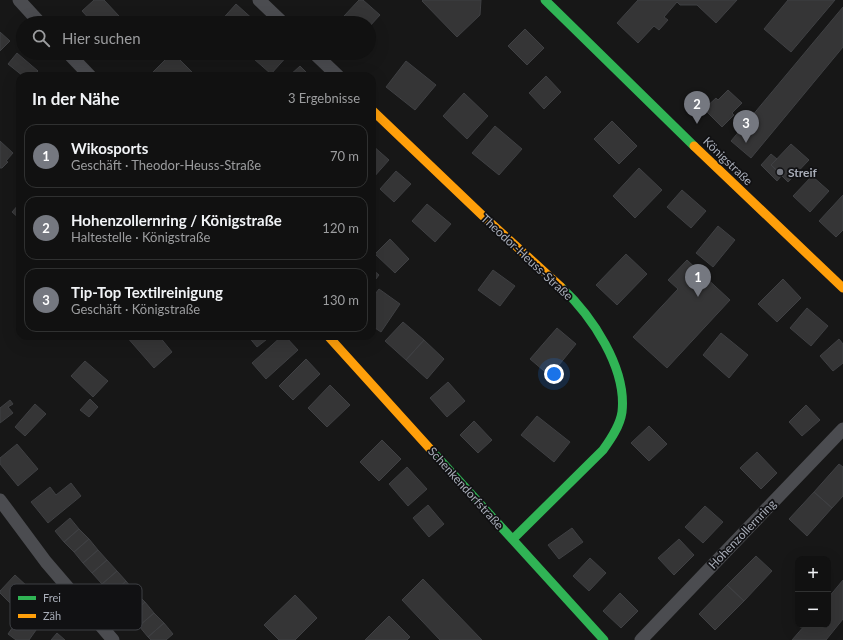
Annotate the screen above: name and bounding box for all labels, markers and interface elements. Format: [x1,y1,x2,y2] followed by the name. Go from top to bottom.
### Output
[16,16,376,60] search box
[30,27,52,49] icon: search
[62,29,141,47] text: Hier suchen
[32,88,120,109] text: In der Nähe
[288,90,360,106] text: 3 Ergebnisse
[684,91,710,124] pin: 2
[733,110,759,143] pin: 3
[700,134,756,188] street label: Königstraße
[71,139,148,157] text: Wikosports
[42,148,50,164] text: 1
[330,148,359,164] text: 70 m
[71,157,261,173] text: Geschäft · Theodor-Heuss-Straße
[788,165,818,180] place label: Streif
[775,167,785,177] marker: Streif
[71,211,282,229] text: Hohenzollernring / Königstraße
[478,211,576,303] street label: Theodor-Heuss-Straße
[42,220,50,236] text: 2
[322,220,359,236] text: 120 m
[71,229,210,245] text: Haltestelle · Königstraße
[685,264,711,297] pin: 1
[71,283,223,301] text: Tip-Top Textilreinigung
[42,292,50,308] text: 3
[322,292,359,308] text: 130 m
[71,301,200,317] text: Geschäft · Königstraße
[544,364,564,384] your location
[425,444,507,532] street label: Schenkendorfstraße
[705,496,779,572] street label: Hohenzollernring
[795,556,831,628] map controls
[795,556,831,592] button: +
[10,584,142,630] legend
[43,591,61,604] text: Frei
[795,592,831,628] button: −
[43,609,61,622] text: Zäh

